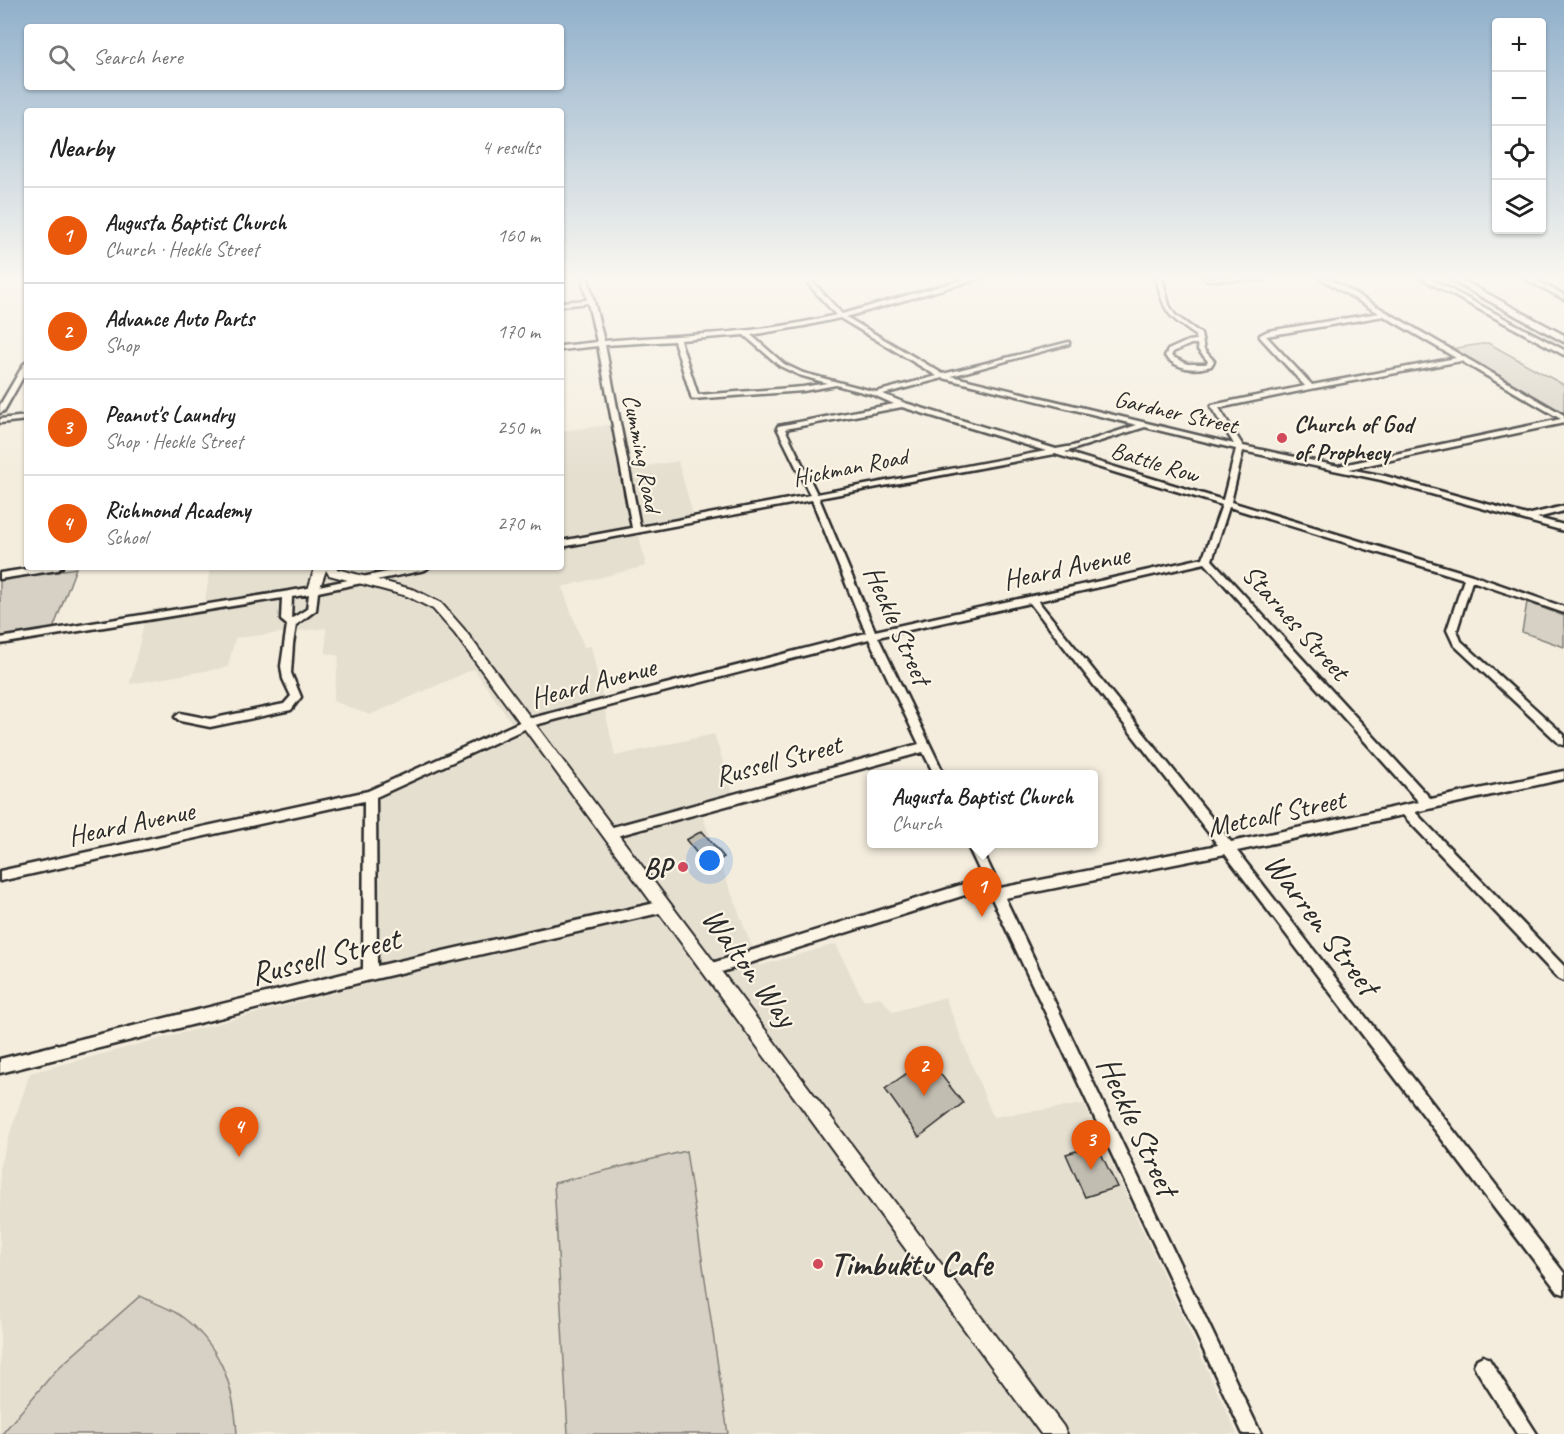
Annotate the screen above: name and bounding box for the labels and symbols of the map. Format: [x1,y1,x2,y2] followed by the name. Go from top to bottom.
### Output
[1112,383,1242,441] street label: Gardner Street
[616,392,669,518] street label: Cumming Road
[1294,409,1417,467] place label: Church of God of Prophecy
[1275,431,1289,445] marker: Church of God of Prophecy
[1108,434,1204,490] street label: Battle Row
[790,441,913,493] street label: Hickman Road
[1000,536,1134,597] street label: Heard Avenue
[1235,557,1359,689] street label: Starnes Street
[856,560,941,693] street label: Heckle Street
[527,648,661,715] street label: Heard Avenue
[711,726,848,794] street label: Russell Street
[1204,781,1351,845] street label: Metcalf Street
[65,792,199,853] street label: Heard Avenue
[1255,845,1392,1007] street label: Warren Street
[695,846,724,875] your location
[643,850,675,885] place label: BP
[676,860,690,874] marker: BP
[962,868,1002,917] pin: 1
[693,899,809,1037] street label: Walton Way
[246,916,407,995] street label: Russell Street
[904,1046,944,1096] pin: 2
[1087,1049,1190,1206] street label: Heckle Street
[220,1108,258,1157] pin: 4
[1072,1120,1110,1170] pin: 3
[830,1243,995,1285] place label: Timbuktu Cafe
[811,1257,825,1271] marker: Timbuktu Cafe

